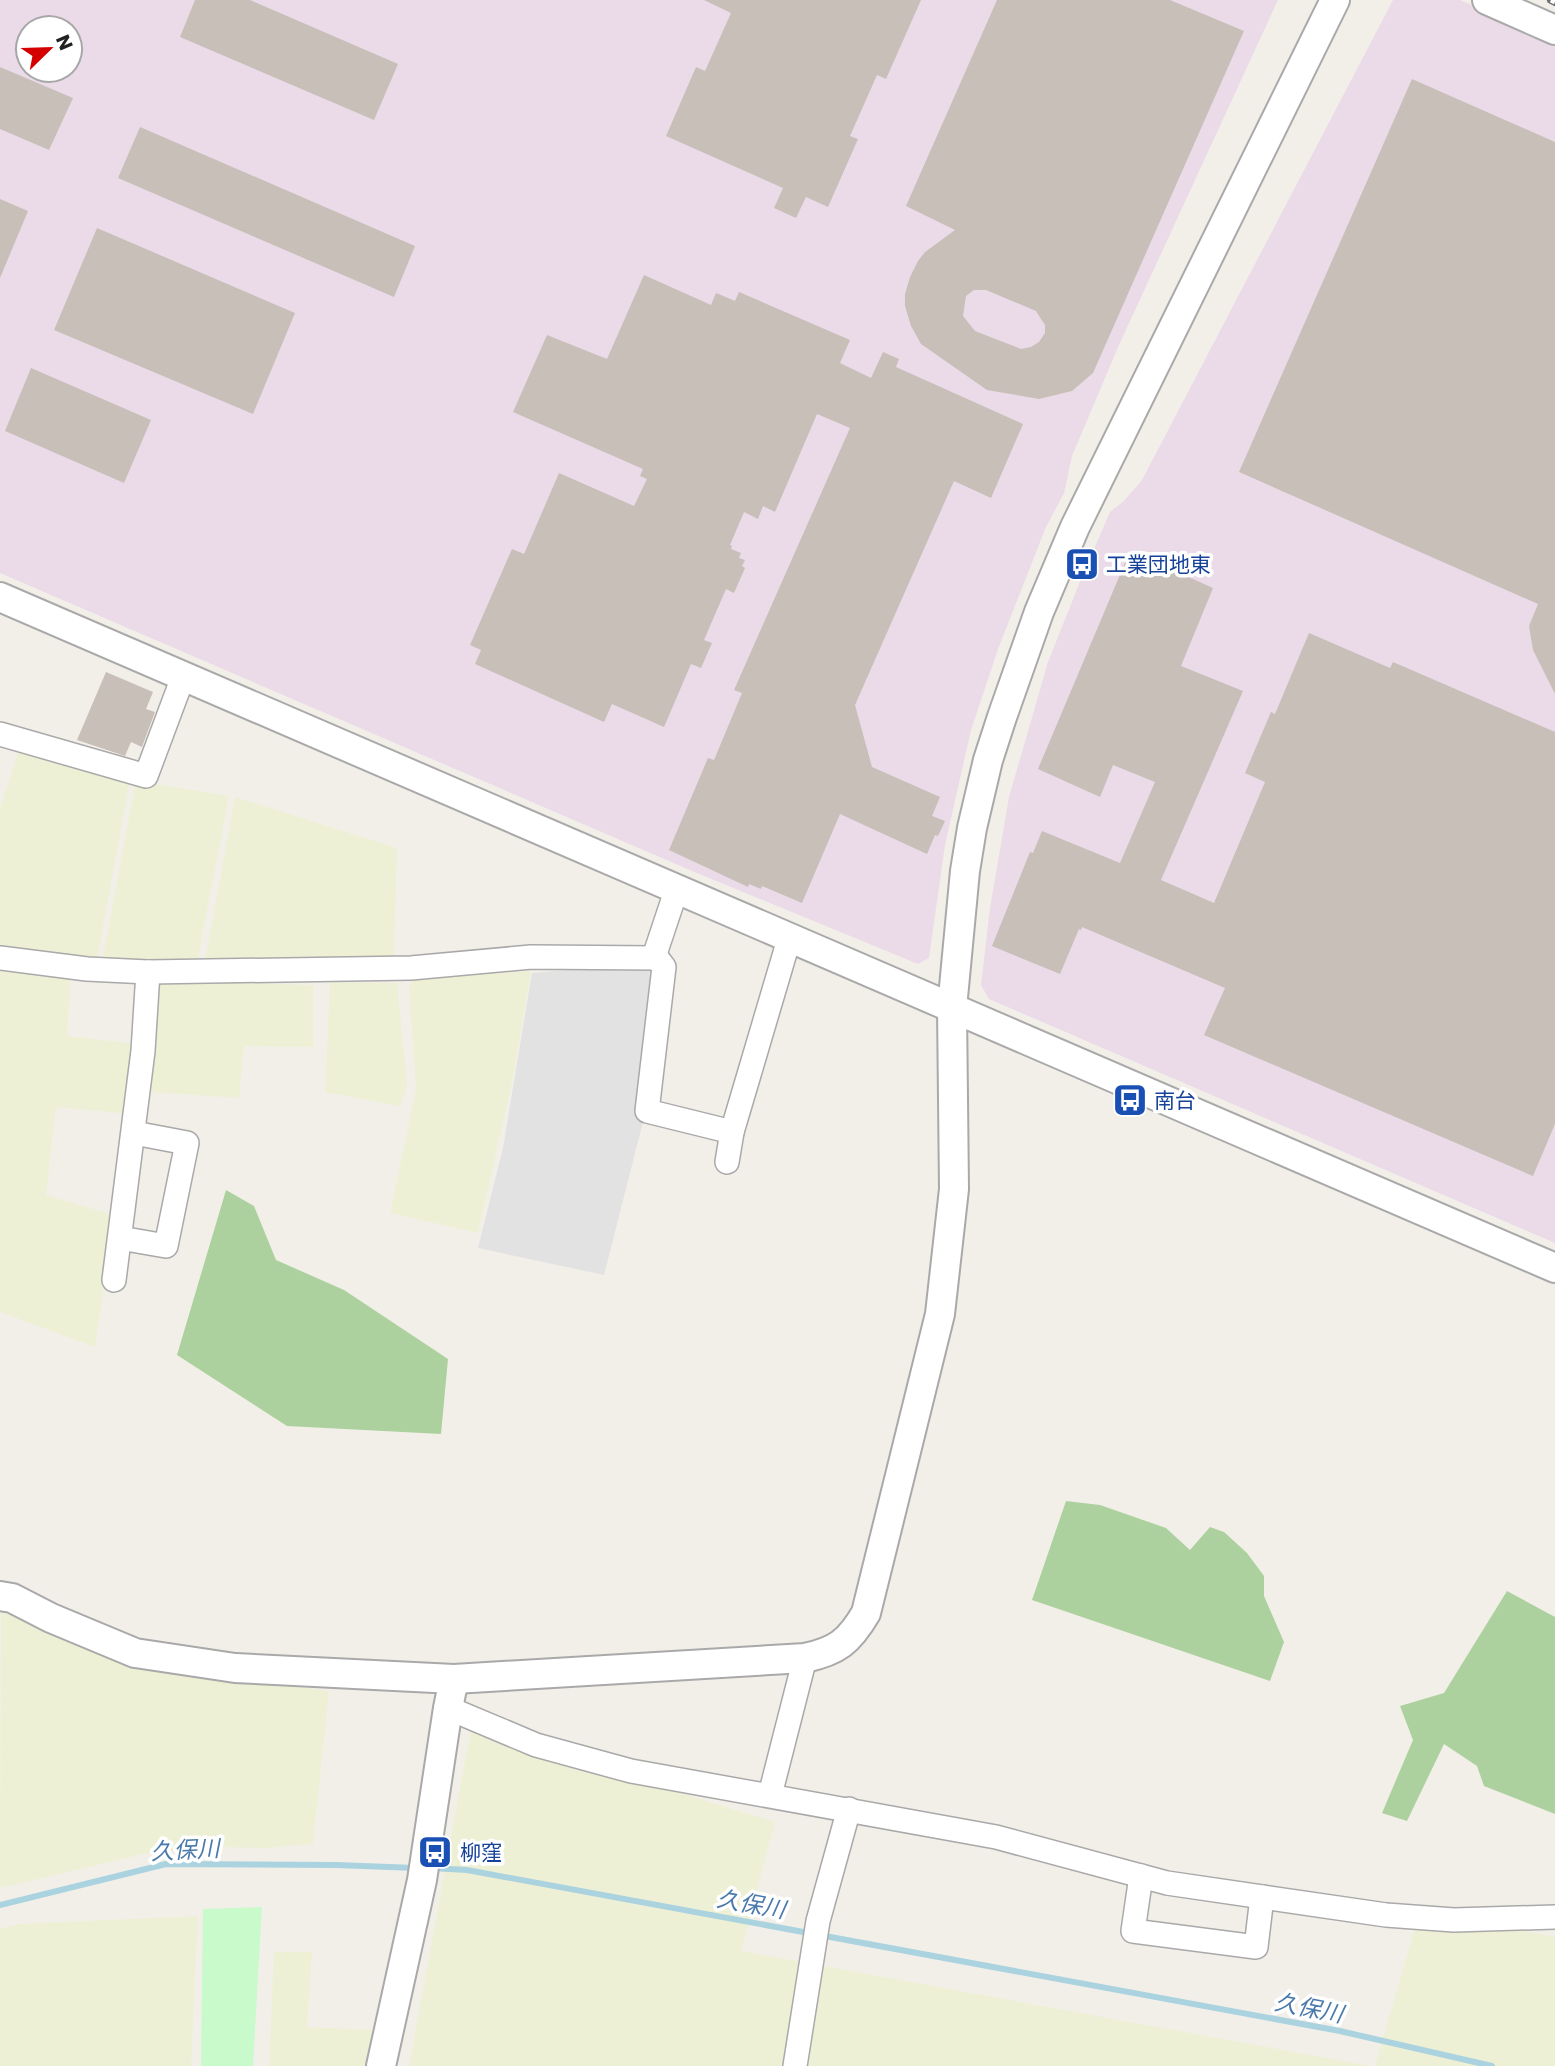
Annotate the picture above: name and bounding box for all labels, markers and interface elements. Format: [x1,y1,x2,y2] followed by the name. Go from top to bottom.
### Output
[14,14,84,84] north arrow
[49,31,79,54] text: N
[1063,545,1101,583] bus stop icon: 工業団地東
[1106,550,1211,579] place label: 工業団地東
[1111,1081,1149,1119] bus stop icon: 南台
[1154,1086,1196,1115] place label: 南台
[150,1832,223,1868] water label: 久保川
[416,1833,454,1871] bus stop icon: 柳窪
[460,1838,502,1867] place label: 柳窪
[714,1882,791,1926] water label: 久保川
[1272,1986,1349,2031] water label: 久保川

